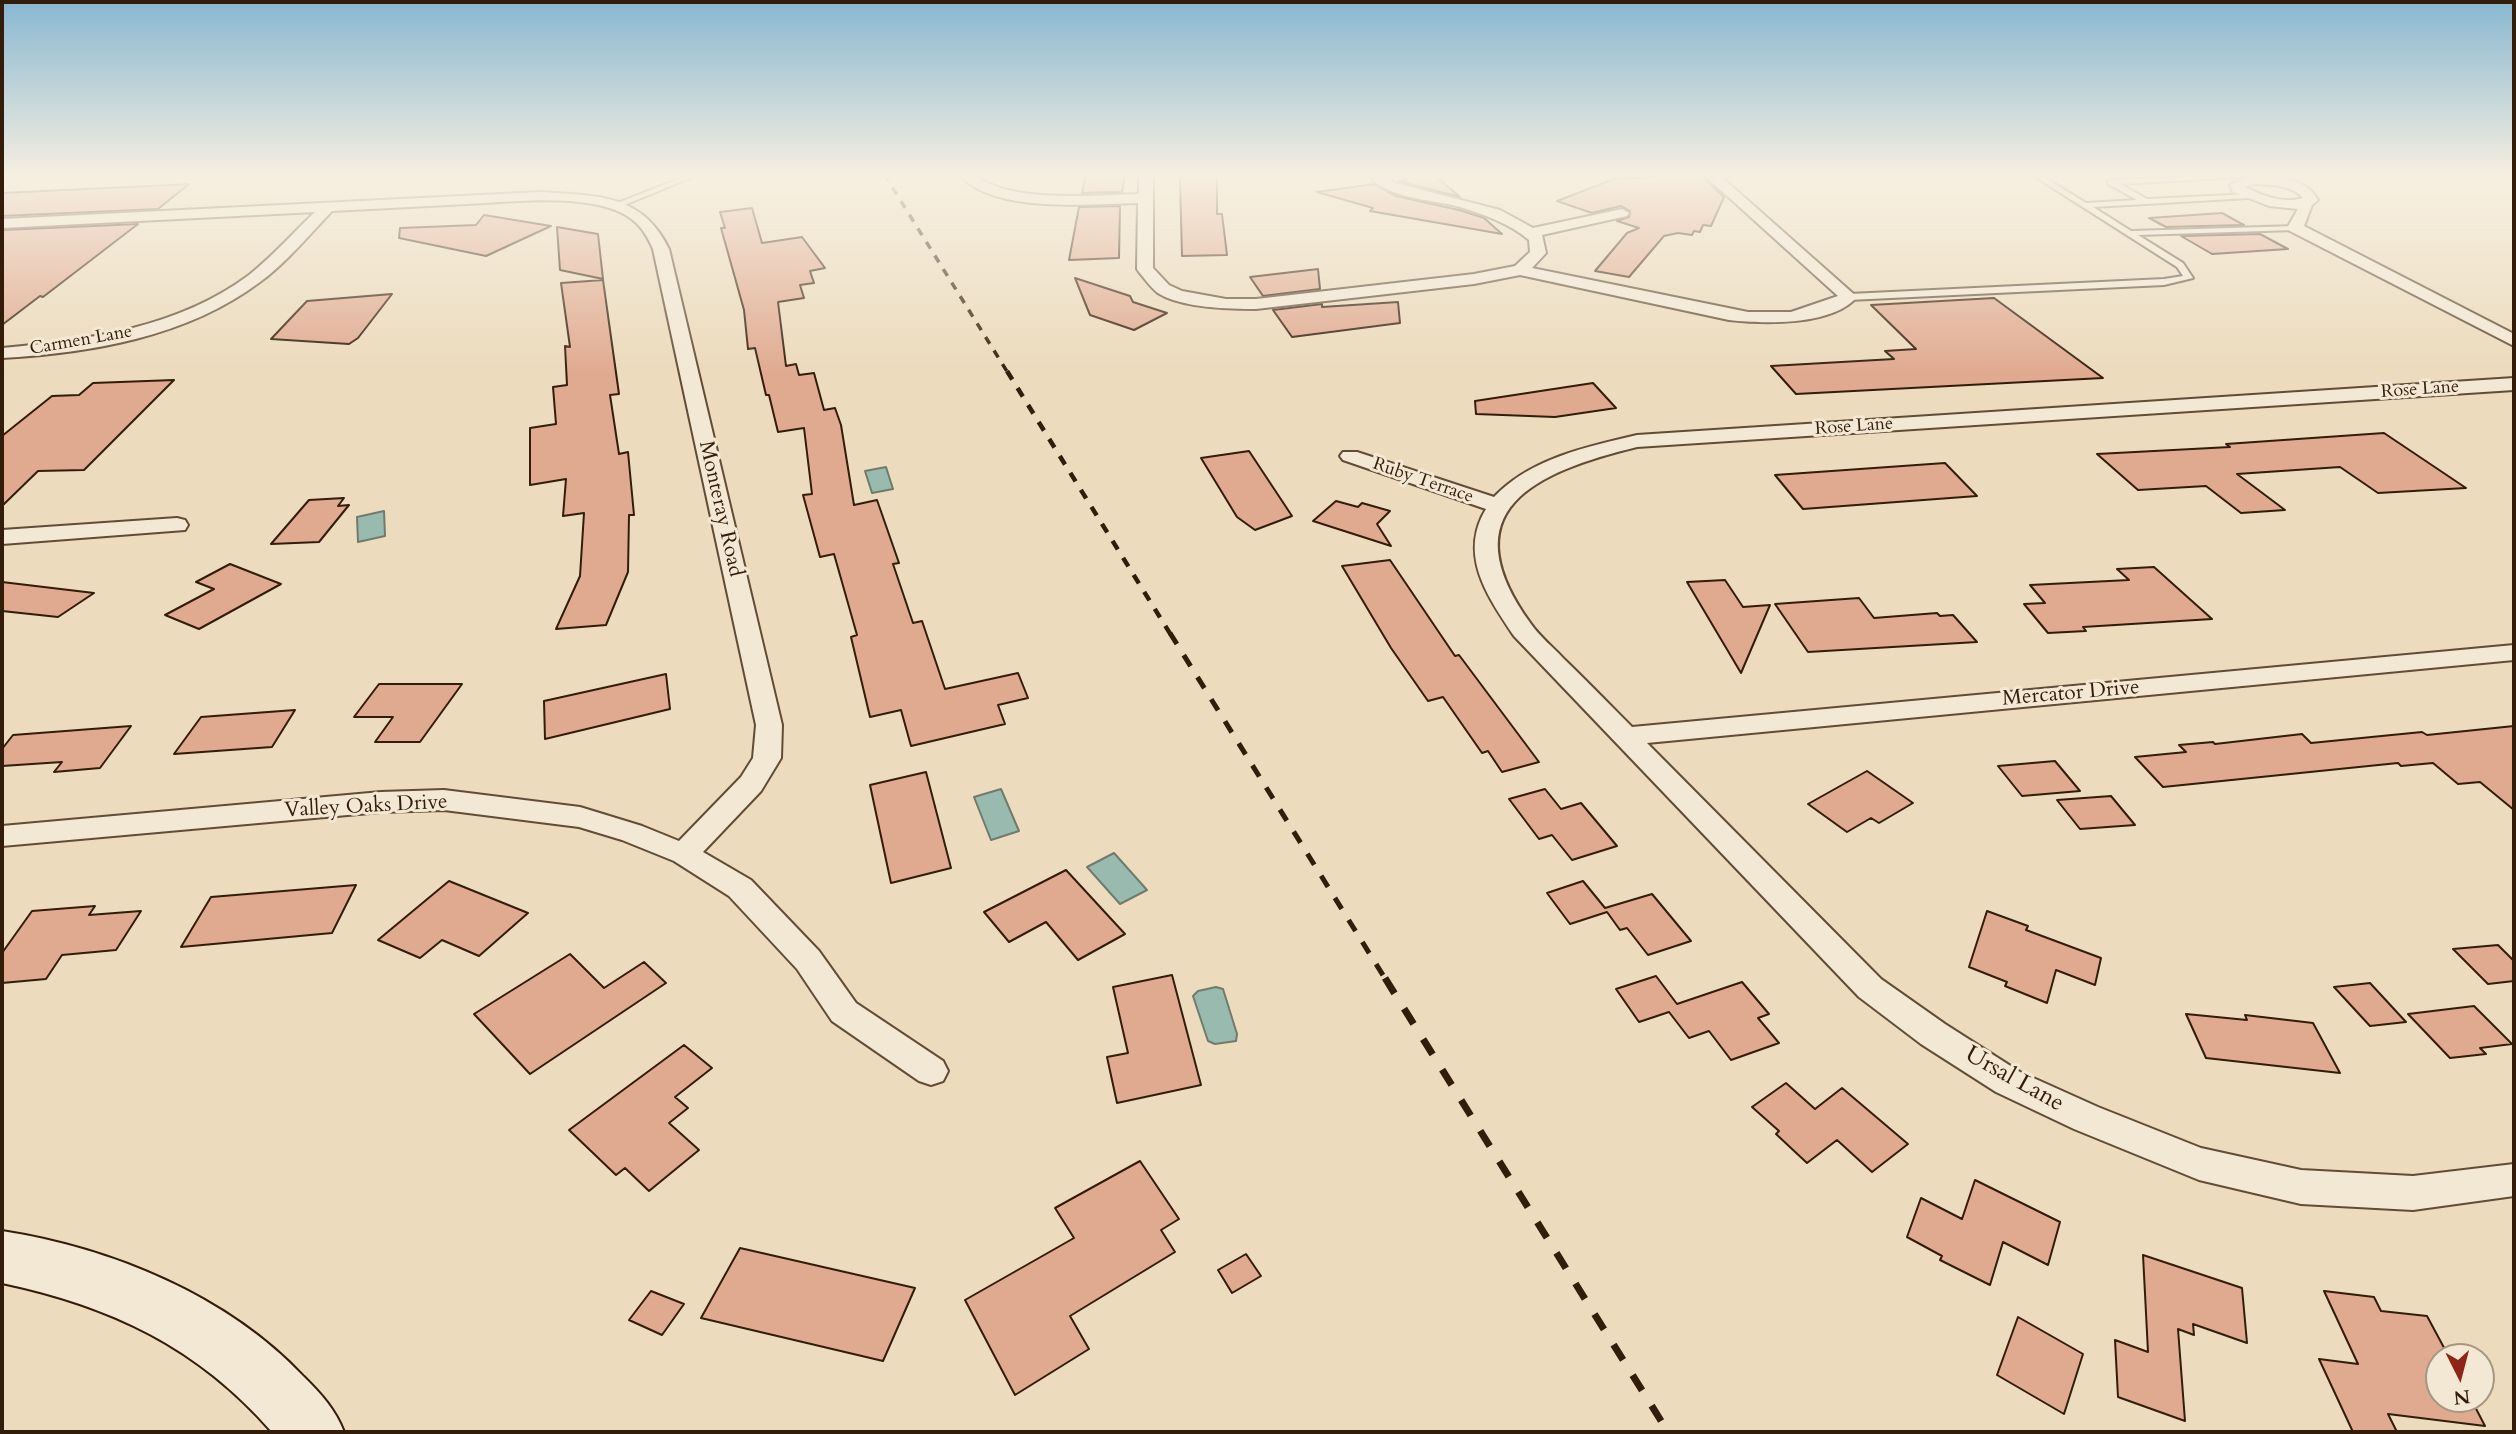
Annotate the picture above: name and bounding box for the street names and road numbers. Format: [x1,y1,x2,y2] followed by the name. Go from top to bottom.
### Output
[28,321,134,361] street label: Carmen Lane
[2380,376,2460,404] street label: Rose Lane
[1814,413,1894,441] street label: Rose Lane
[692,439,748,579] street label: Monteray Road
[1370,454,1476,508] street label: Ruby Terrace
[2001,675,2141,713] street label: Mercator Drive
[284,790,448,824] street label: Valley Oaks Drive
[1959,1041,2069,1119] street label: Ursal Lane

